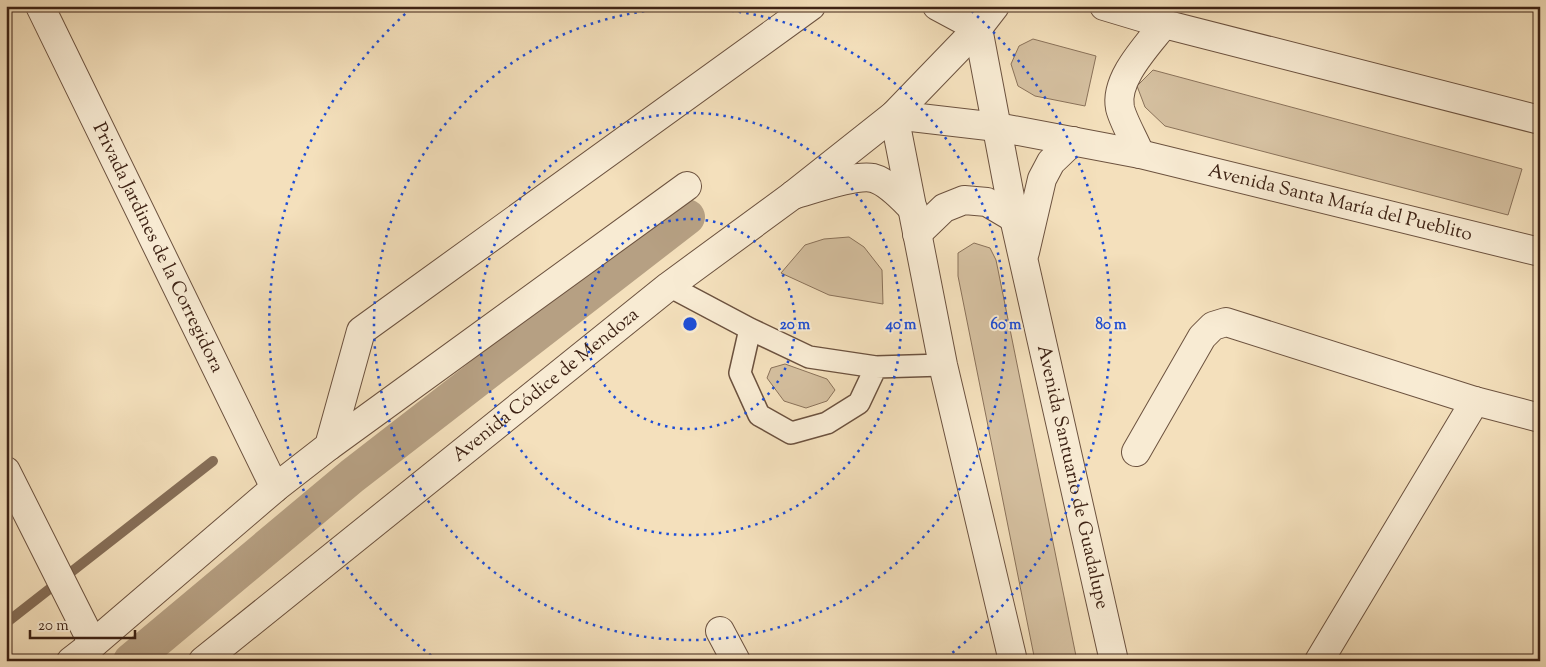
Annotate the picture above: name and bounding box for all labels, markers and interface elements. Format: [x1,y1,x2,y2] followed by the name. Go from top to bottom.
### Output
[85,118,230,378] street label: Privada Jardines de la Corregidora
[1205,158,1475,248] street label: Avenida Santa María del Pueblito
[447,301,645,469] street label: Avenida Códice de Mendoza
[681,315,699,333] centre of rings
[780,315,811,336] text: 20 m
[885,315,917,336] text: 40 m
[991,315,1022,336] text: 60 m
[1095,315,1127,336] text: 80 m
[1030,342,1115,612] street label: Avenida Santuario de Guadalupe
[30,607,135,639] scale bar
[38,616,69,637] text: 20 m

